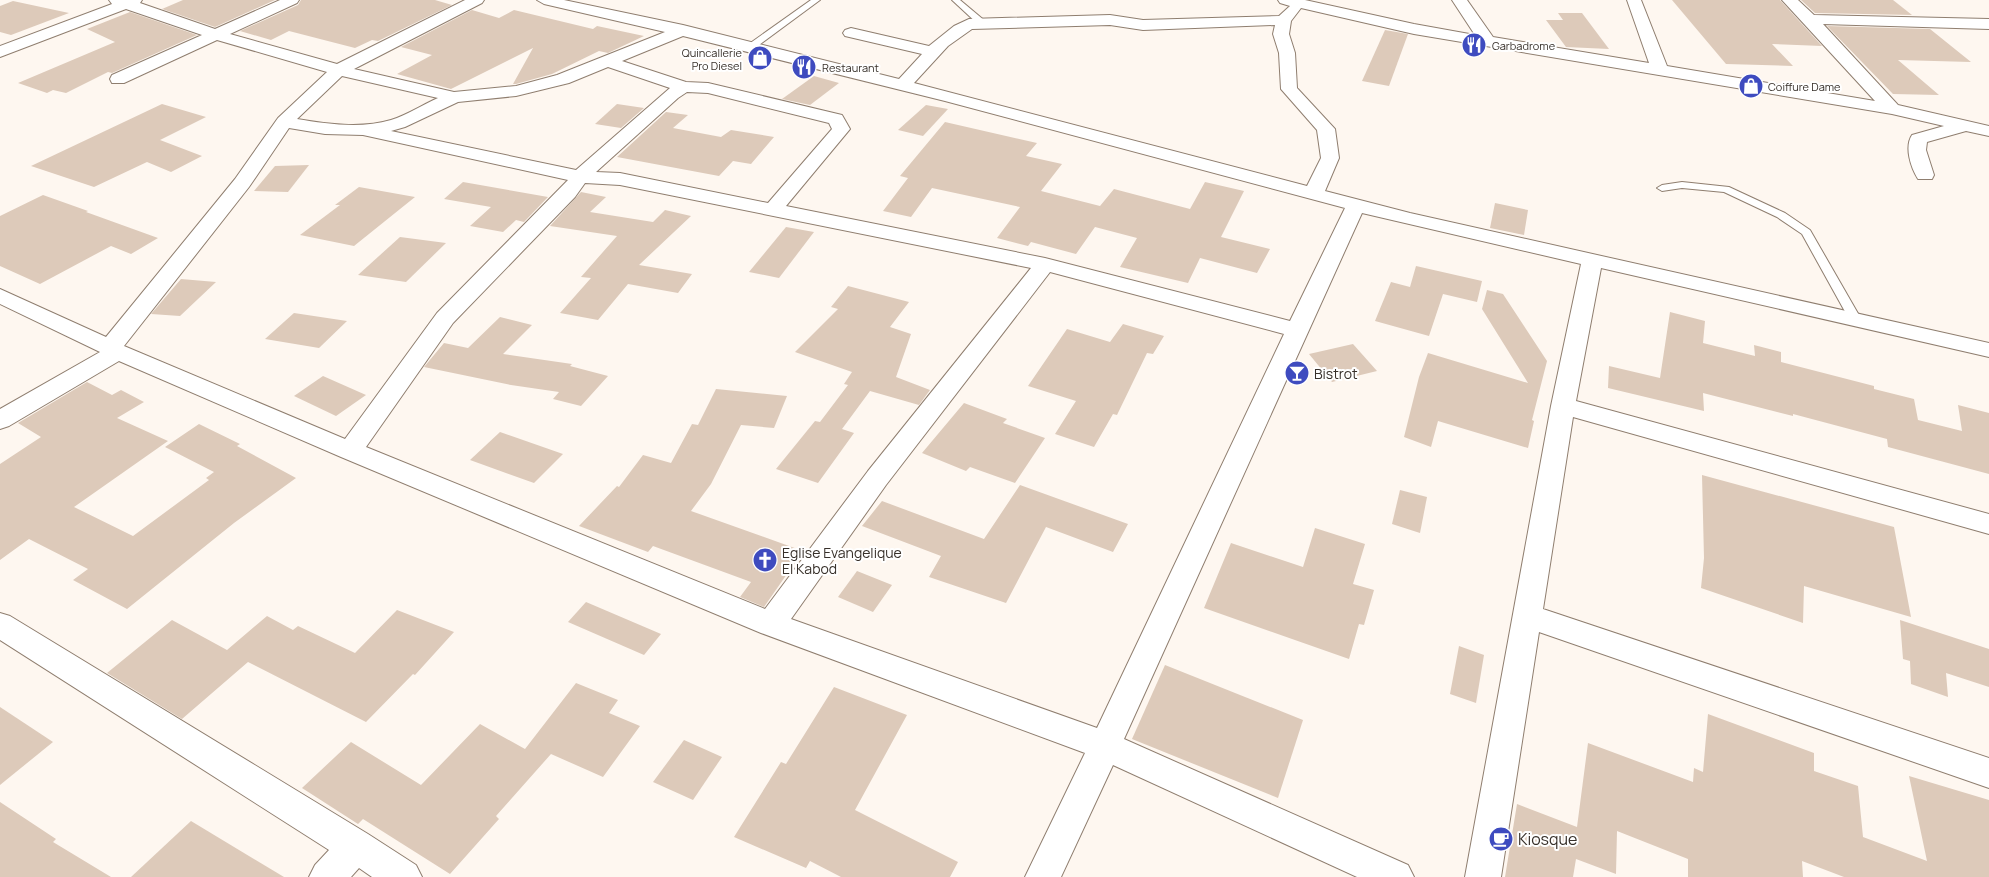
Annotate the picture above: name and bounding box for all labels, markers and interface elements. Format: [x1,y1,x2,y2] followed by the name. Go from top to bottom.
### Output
[1461,32,1487,58] restaurant icon: Garbadrome
[1492,38,1556,53] place label: Garbadrome
[682,45,743,73] place label: Quincallerie Pro Diesel
[747,45,773,71] shop icon: Quincallerie Pro Diesel
[791,54,817,80] restaurant icon: Restaurant
[822,60,879,75] place label: Restaurant
[1738,73,1764,99] shop icon: Coiffure Dame
[1768,79,1841,94] place label: Coiffure Dame
[1284,360,1310,386] bar icon: Bistrot
[1314,364,1358,383] place label: Bistrot
[782,543,902,578] place label: Eglise Evangelique El Kabod
[752,547,778,573] church icon: Eglise Evangelique El Kabod
[1488,826,1514,852] cafe icon: Kiosque
[1518,828,1577,850] place label: Kiosque

